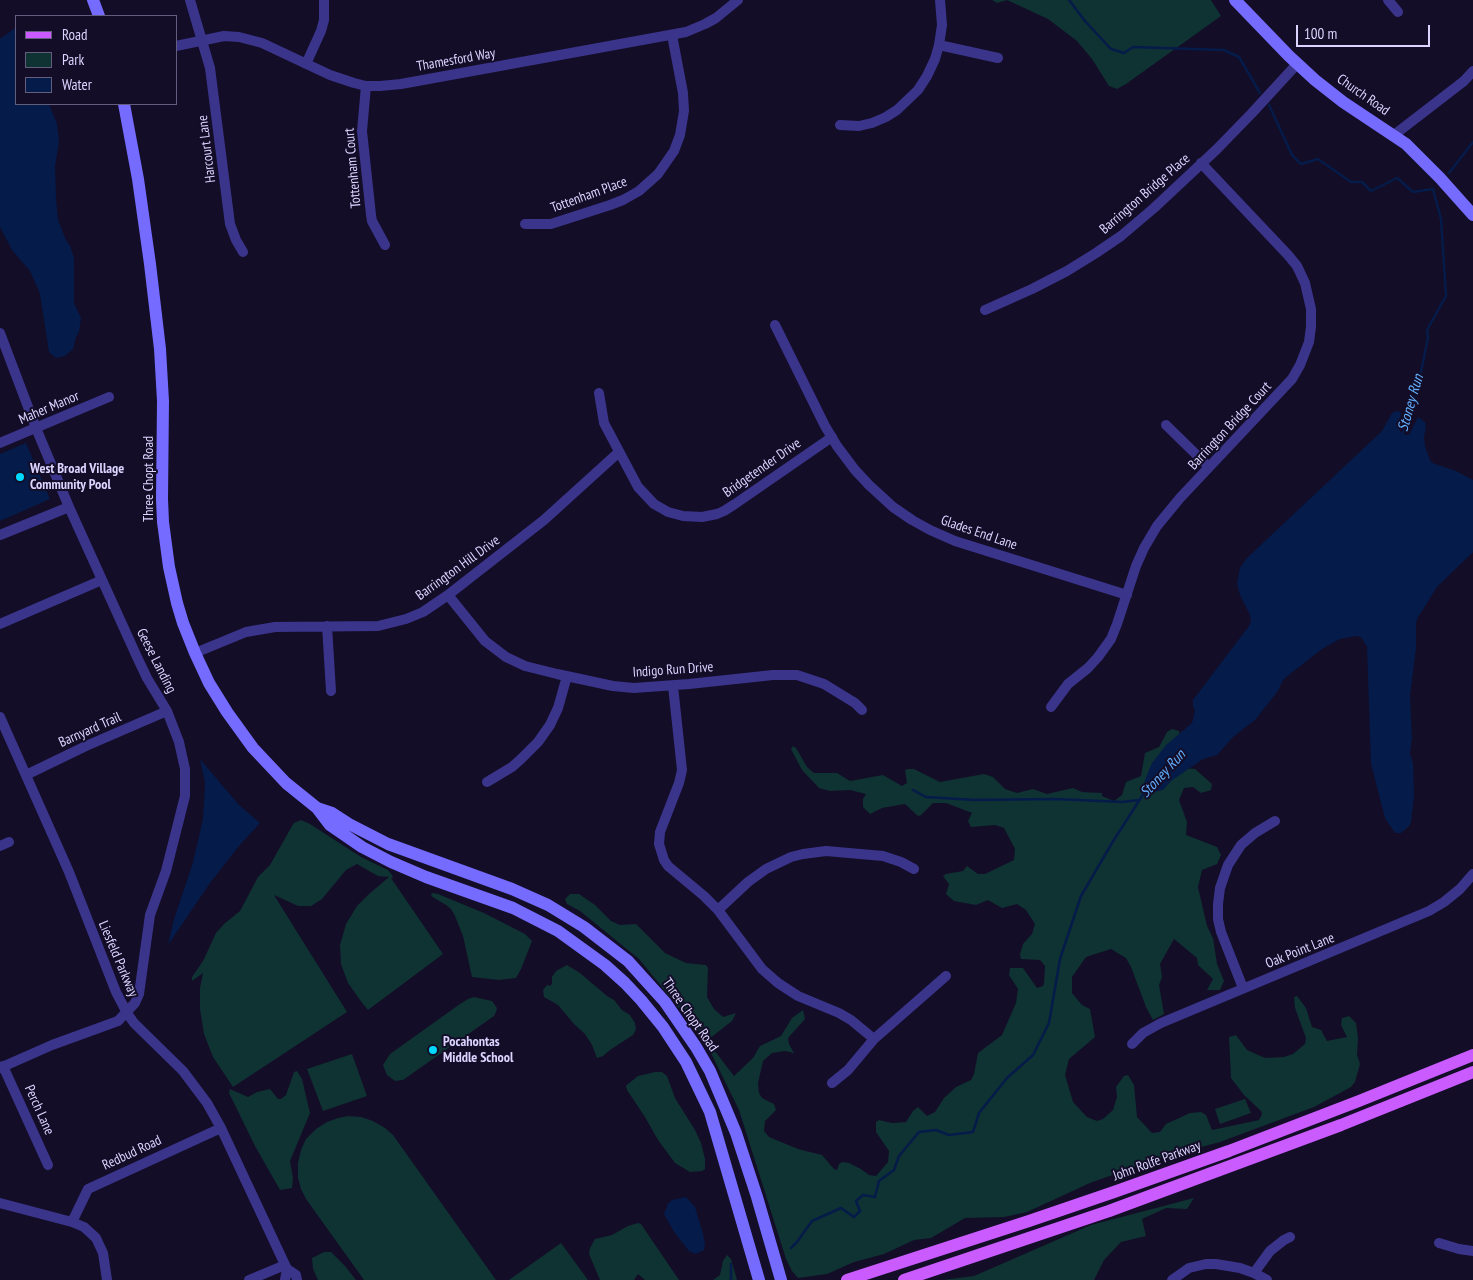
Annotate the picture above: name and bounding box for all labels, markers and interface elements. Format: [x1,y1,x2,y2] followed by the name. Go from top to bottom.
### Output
[15,15,178,105] legend
[1298,15,1432,47] scale bar
[1304,24,1337,43] text: 100 m
[62,25,88,44] text: Road
[415,45,497,75] street label: Thamesford Way
[62,50,84,69] text: Park
[1333,71,1393,119] street label: Church Road
[62,75,92,94] text: Water
[195,114,219,184] street label: Harcourt Lane
[341,127,365,209] street label: Tottenham Court
[1096,150,1194,238] street label: Barrington Bridge Place
[549,173,629,217] street label: Tottenham Place
[1394,372,1428,434] water label: Stoney Run
[1185,378,1275,474] street label: Barrington Bridge Court
[16,388,82,428] street label: Maher Manor
[720,435,804,501] street label: Bridgetender Drive
[141,436,157,522] street label: Three Chopt Road
[30,461,124,494] place label: West Broad Village Community Pool
[14,471,26,483] marker: West Broad Village Community Pool
[939,512,1019,554] street label: Glades End Lane
[413,532,503,604] street label: Barrington Hill Drive
[133,626,179,696] street label: Geese Landing
[632,659,714,681] street label: Indigo Run Drive
[56,709,124,751] street label: Barnyard Trail
[1136,746,1190,802] water label: Stoney Run
[94,919,142,999] street label: Liesfeld Parkway
[1263,930,1337,972] street label: Oak Point Lane
[658,975,722,1055] street label: Three Chopt Road
[443,1034,513,1066] place label: Pocahontas Middle School
[427,1044,439,1056] marker: Pocahontas Middle School
[21,1082,57,1138] street label: Perch Lane
[100,1132,164,1174] street label: Redbud Road
[1111,1137,1203,1185] street label: John Rolfe Parkway

